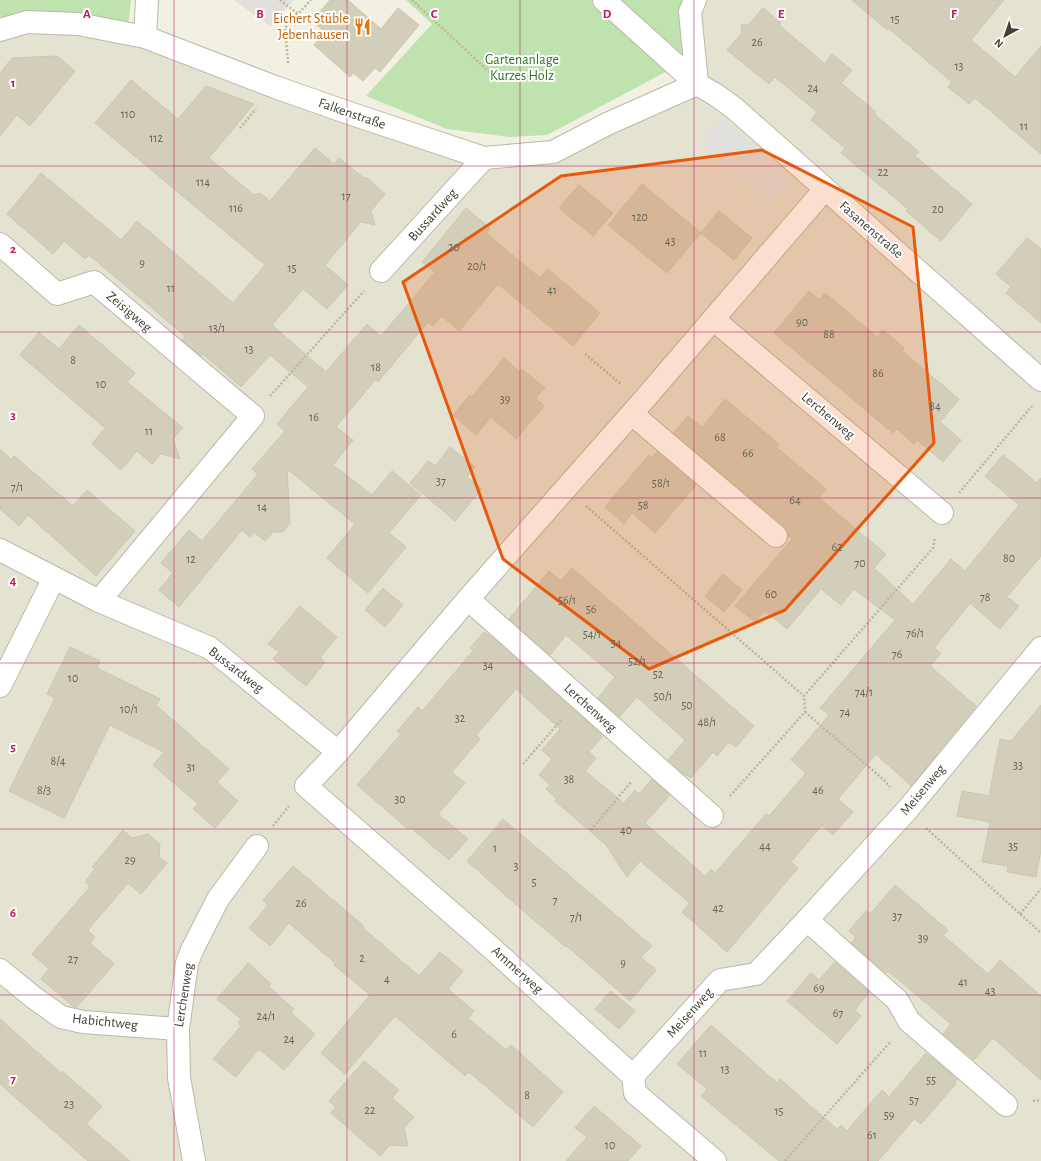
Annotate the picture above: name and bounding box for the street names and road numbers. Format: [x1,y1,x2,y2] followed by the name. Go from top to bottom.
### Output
[317,96,387,132] street label: Falkenstraße
[406,186,460,244] street label: Bussardweg
[836,199,906,261] street label: Fasanenstraße
[104,289,155,335] street label: Zeisigweg
[799,390,858,442] street label: Lerchenweg
[206,644,266,696] street label: Bussardweg
[561,681,619,735] street label: Lerchenweg
[898,762,948,818] street label: Meisenweg
[489,943,545,997] street label: Ammerweg
[172,962,196,1028] street label: Lerchenweg
[664,985,716,1041] street label: Meisenweg
[72,1012,139,1032] street label: Habichtweg

